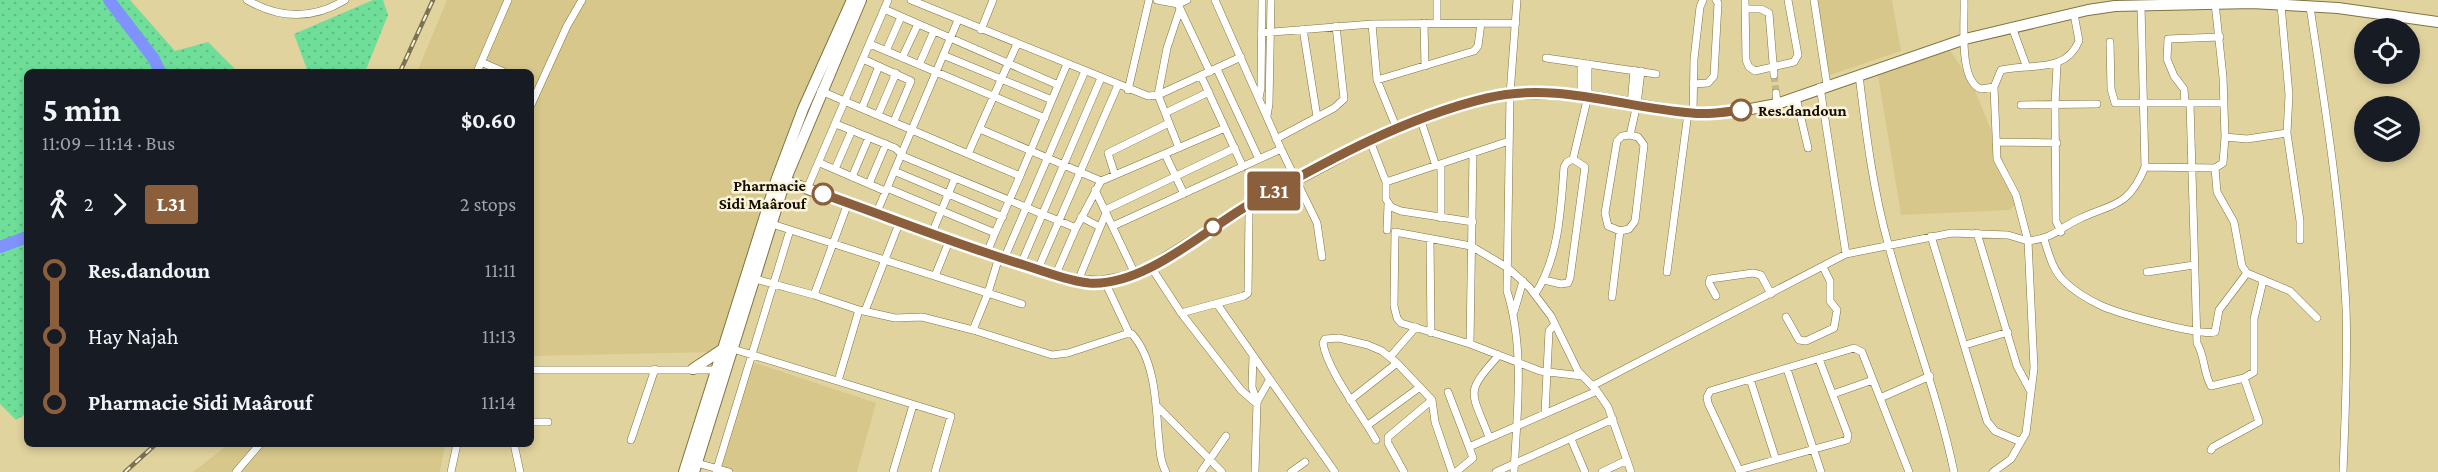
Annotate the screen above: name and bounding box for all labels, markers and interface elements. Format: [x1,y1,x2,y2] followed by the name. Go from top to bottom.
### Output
[2354,18,2420,162] map controls
[2354,18,2420,84] button: locate
[42,91,121,128] text: 5 min
[2354,96,2420,162] button: layers
[1730,99,1752,121] marker: Res.dandoun
[1758,102,1847,119] place label: Res.dandoun
[461,108,516,133] text: $0.60
[42,132,175,154] text: 11:09 – 11:14 · Bus
[1240,172,1308,210] line badge: L31
[719,177,808,212] place label: Pharmacie Sidi Maârouf
[1259,179,1289,203] text: L31
[812,183,834,205] marker: Pharmacie Sidi Maârouf
[42,188,75,221] icon: walk
[103,188,136,221] icon: forward
[157,192,186,216] text: L31
[84,193,94,215] text: 2
[460,193,516,215] text: 2 stops
[1204,218,1222,236] unlabelled marker
[88,258,210,283] text: Res.dandoun
[485,259,516,281] text: 11:11
[88,324,179,349] text: Hay Najah
[482,325,516,347] text: 11:13
[88,390,312,415] text: Pharmacie Sidi Maârouf
[481,391,516,413] text: 11:14

